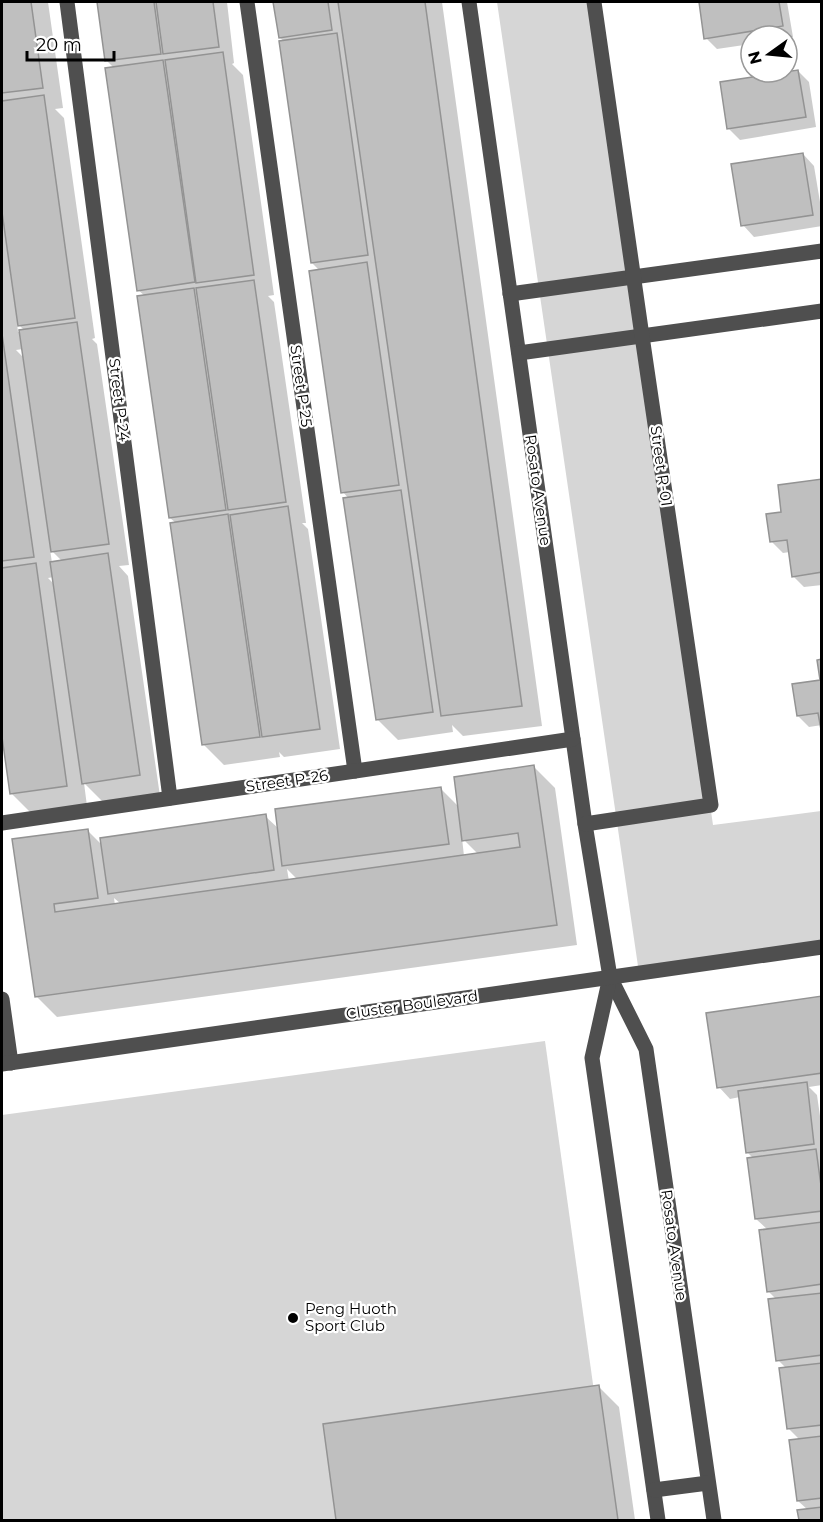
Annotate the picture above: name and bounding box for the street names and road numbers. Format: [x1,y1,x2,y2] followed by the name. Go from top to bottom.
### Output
[286,344,317,428] street label: Street P-25
[105,357,134,443] street label: Street P-24
[646,424,677,508] street label: Street R-01
[521,433,556,547] street label: Rosato Avenue
[244,765,329,796] street label: Street P-26
[345,986,479,1023] street label: Cluster Boulevard
[657,1188,692,1302] street label: Rosato Avenue

